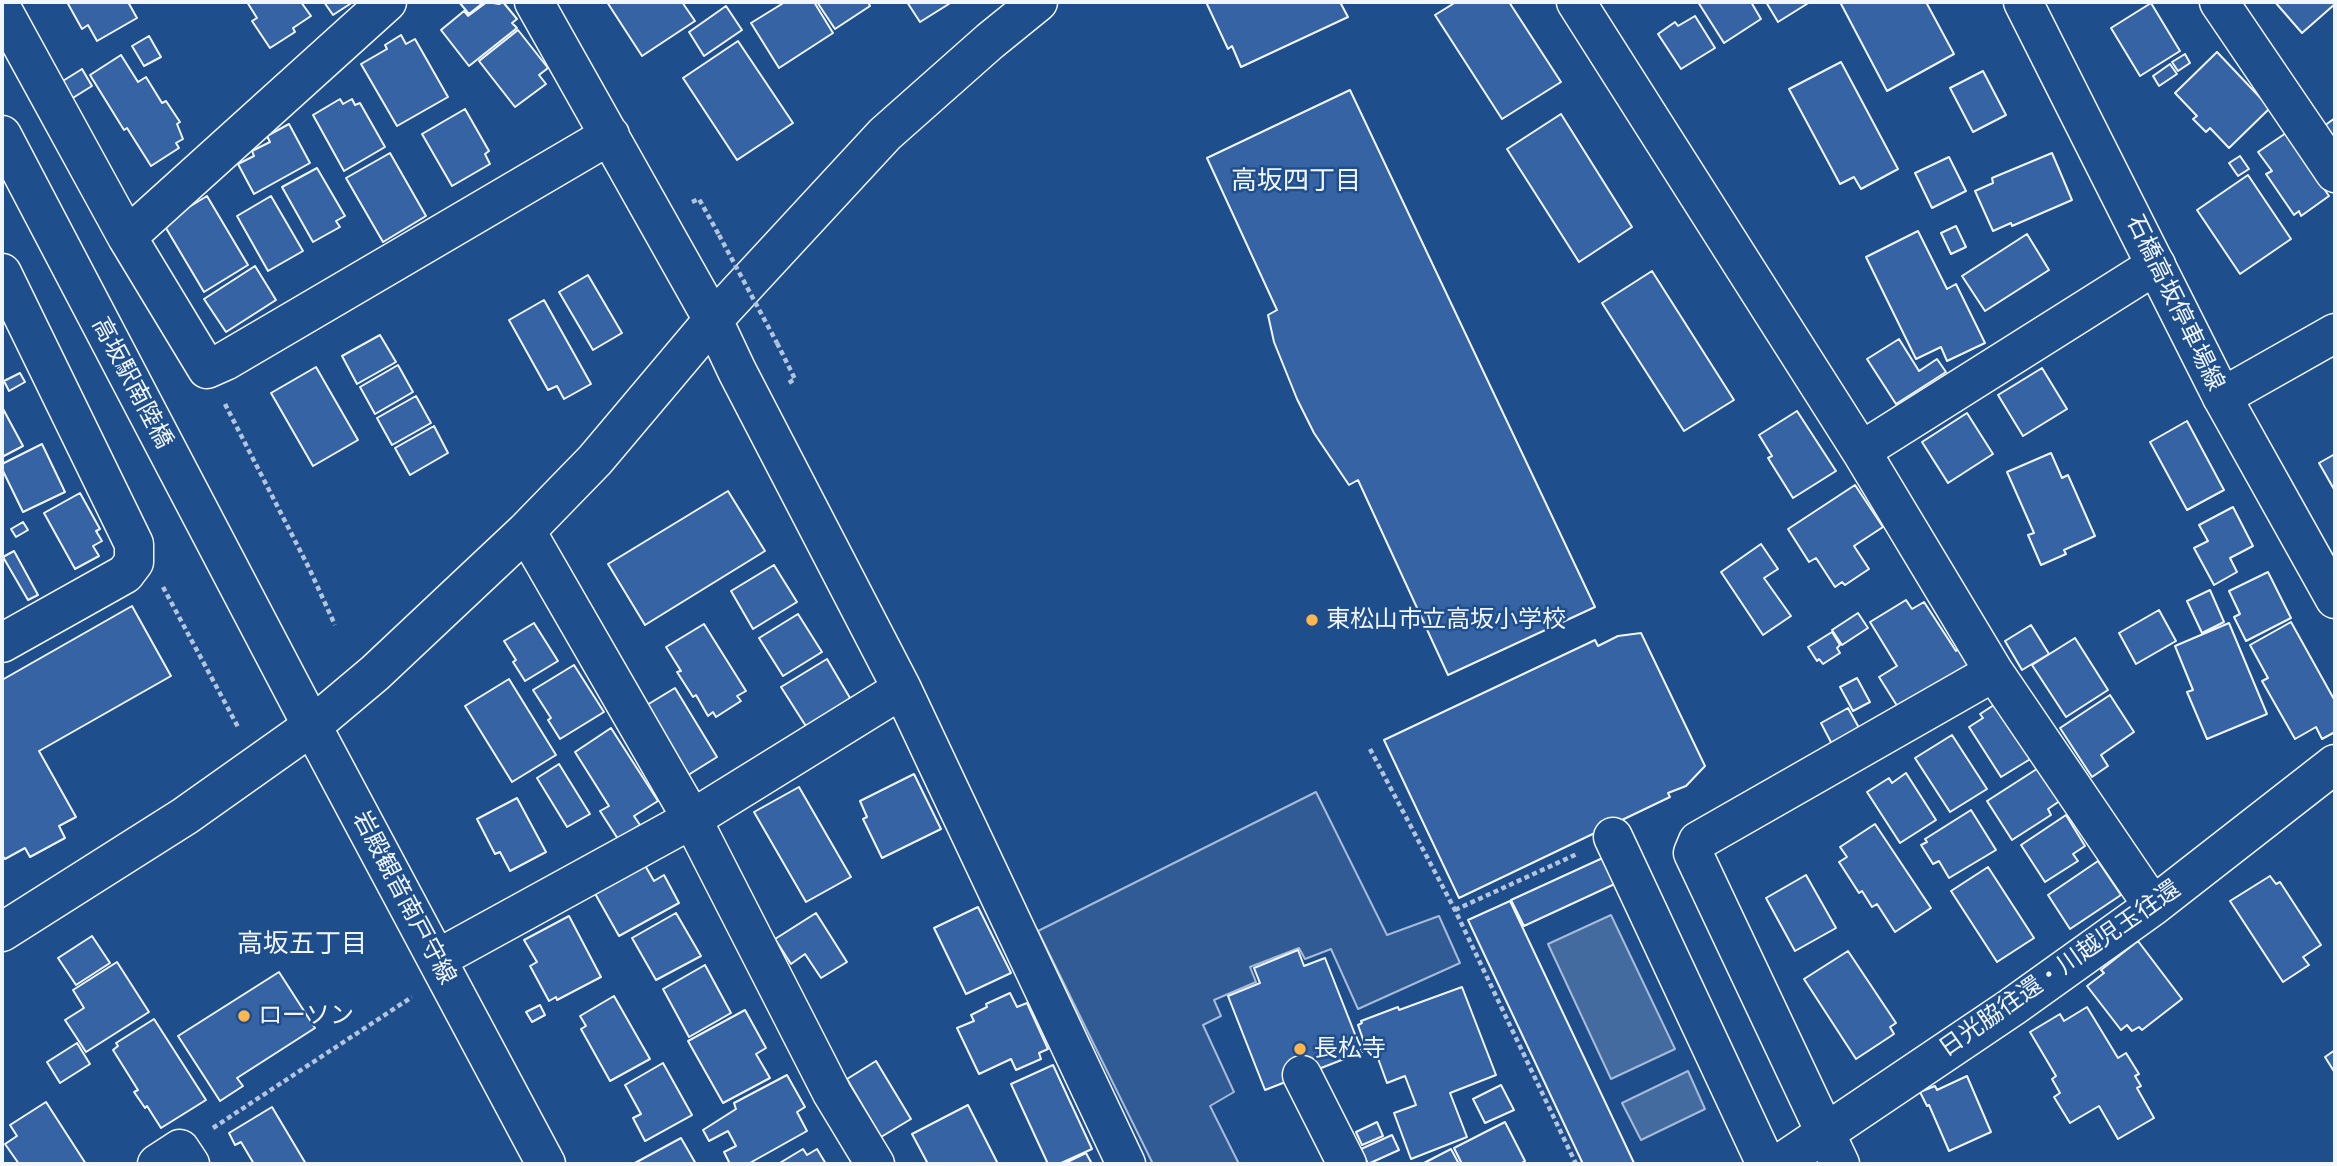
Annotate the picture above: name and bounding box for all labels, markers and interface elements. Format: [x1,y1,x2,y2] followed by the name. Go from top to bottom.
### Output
[1231,165,1361,197] district label: 高坂四丁目
[2120,210,2230,396] street label: 石橋高坂停車場線
[85,313,179,453] street label: 高坂駅南陸橋
[1326,606,1566,634] place label: 東松山市立高坂小学校
[1304,612,1320,628] marker: 東松山市立高坂小学校
[346,806,462,990] street label: 岩殿観音南戸守線
[1934,875,2186,1063] street label: 日光脇往還・川越児玉往還
[237,928,367,960] district label: 高坂五丁目
[258,1002,354,1030] place label: ローソン
[236,1008,252,1024] marker: ローソン
[1314,1035,1386,1063] place label: 長松寺
[1292,1041,1308,1057] marker: 長松寺

